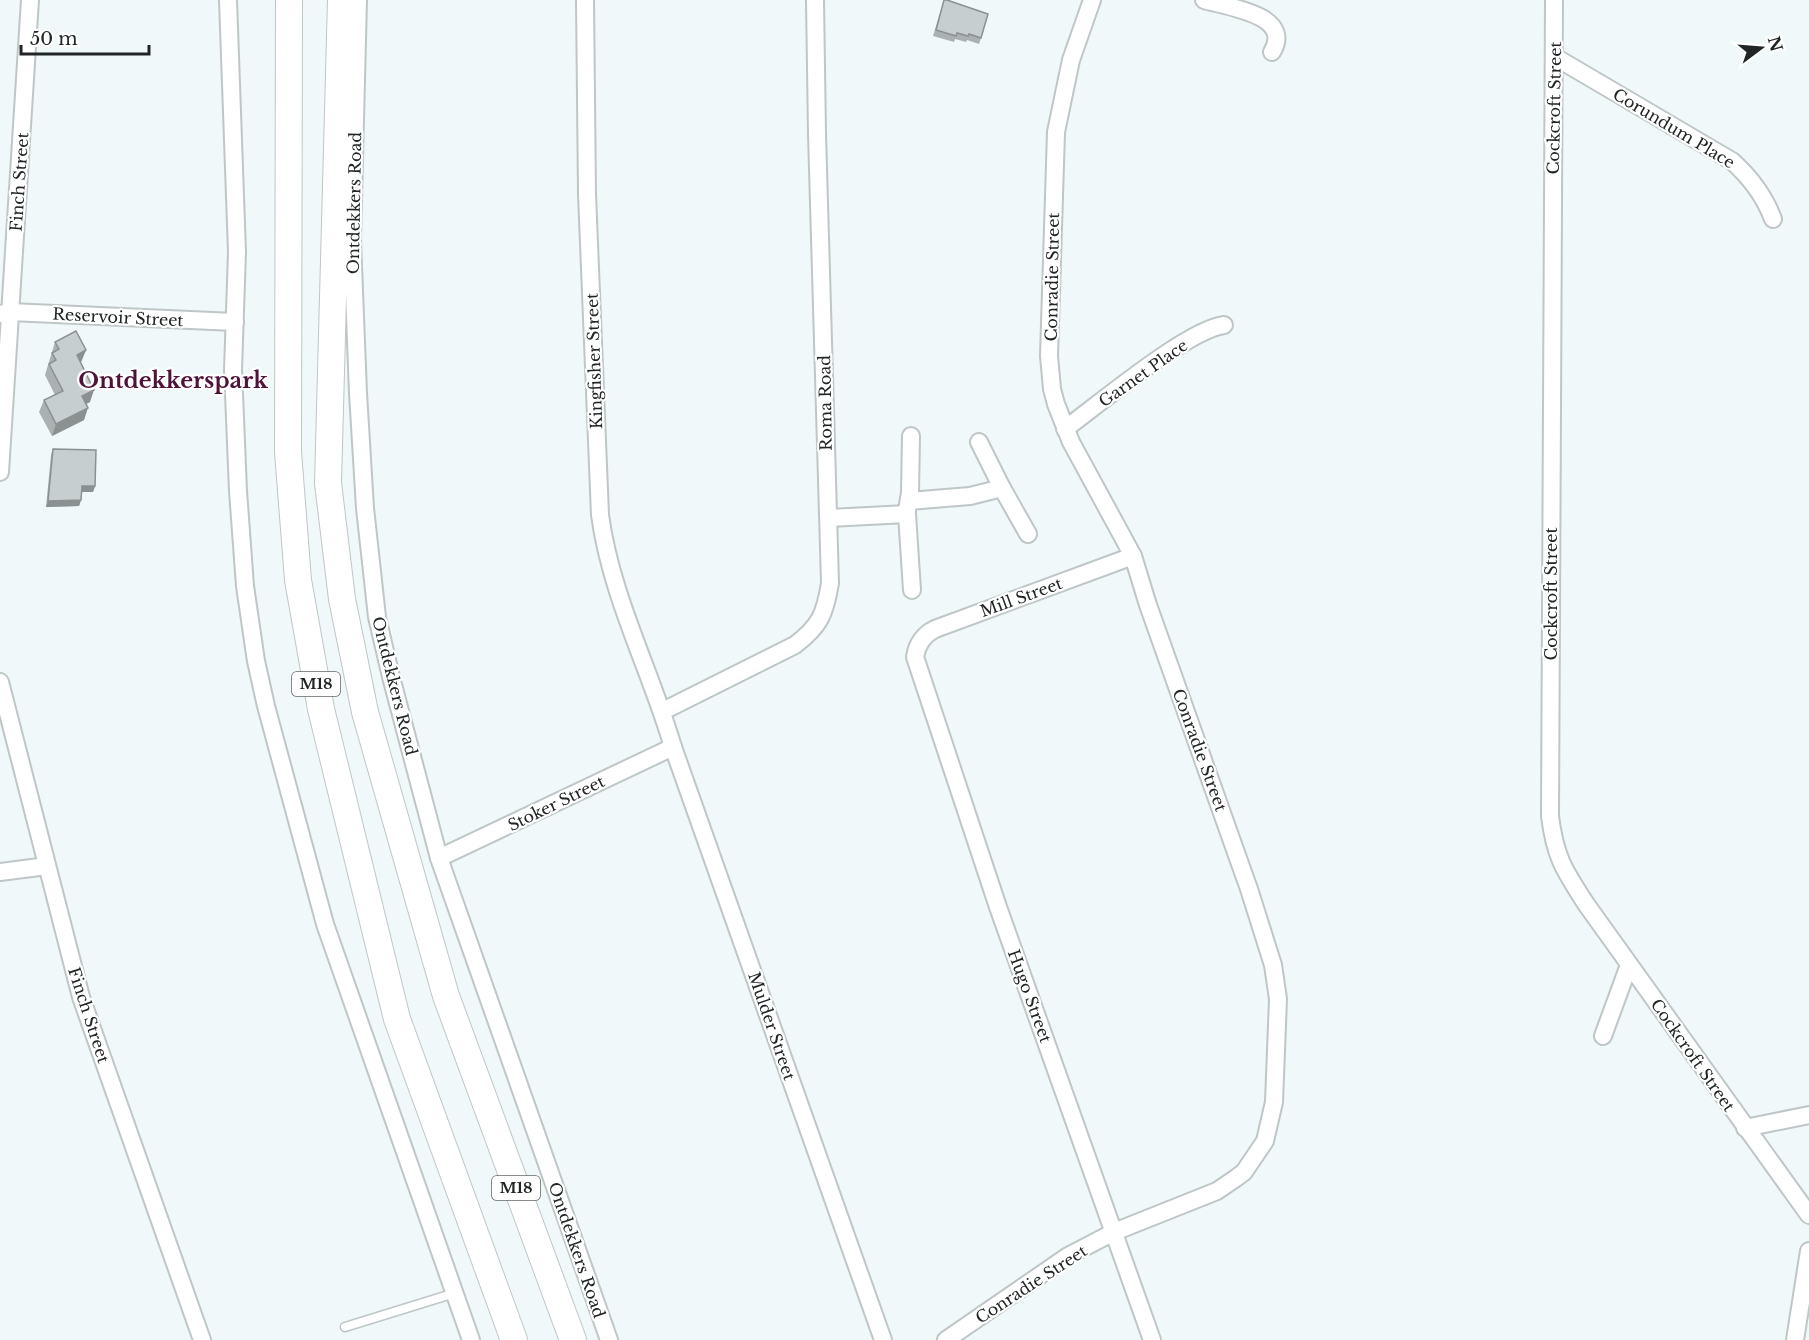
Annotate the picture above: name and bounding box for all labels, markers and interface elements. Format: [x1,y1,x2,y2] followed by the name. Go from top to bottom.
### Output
[21,18,148,56] scale bar
[1731,18,1791,78] north arrow
[30,28,78,50] text: 50 m
[1764,34,1787,54] text: N
[1543,41,1565,175] street label: Cockcroft Street
[1609,84,1739,172] street label: Corundum Place
[343,131,365,274] street label: Ontdekkers Road
[6,132,32,232] street label: Finch Street
[1041,212,1063,342] street label: Conradie Street
[582,293,606,429] street label: Kingfisher Street
[52,304,184,330] street label: Reservoir Street
[1095,335,1191,411] street label: Garnet Place
[814,355,836,451] street label: Roma Road
[78,367,268,394] district label: Ontdekkerspark
[1541,528,1561,661] street label: Cockcroft Street
[977,573,1065,621] street label: Mill Street
[368,614,422,758] street label: Ontdekkers Road
[292,672,340,696] road number: M18
[1169,686,1231,814] street label: Conradie Street
[504,771,608,835] street label: Stoker Street
[1004,947,1056,1045] street label: Hugo Street
[64,965,114,1065] street label: Finch Street
[744,969,800,1083] street label: Mulder Street
[1647,995,1739,1115] street label: Cockcroft Street
[492,1176,540,1200] road number: M18
[544,1179,610,1321] street label: Ontdekkers Road
[971,1240,1091,1328] street label: Conradie Street

